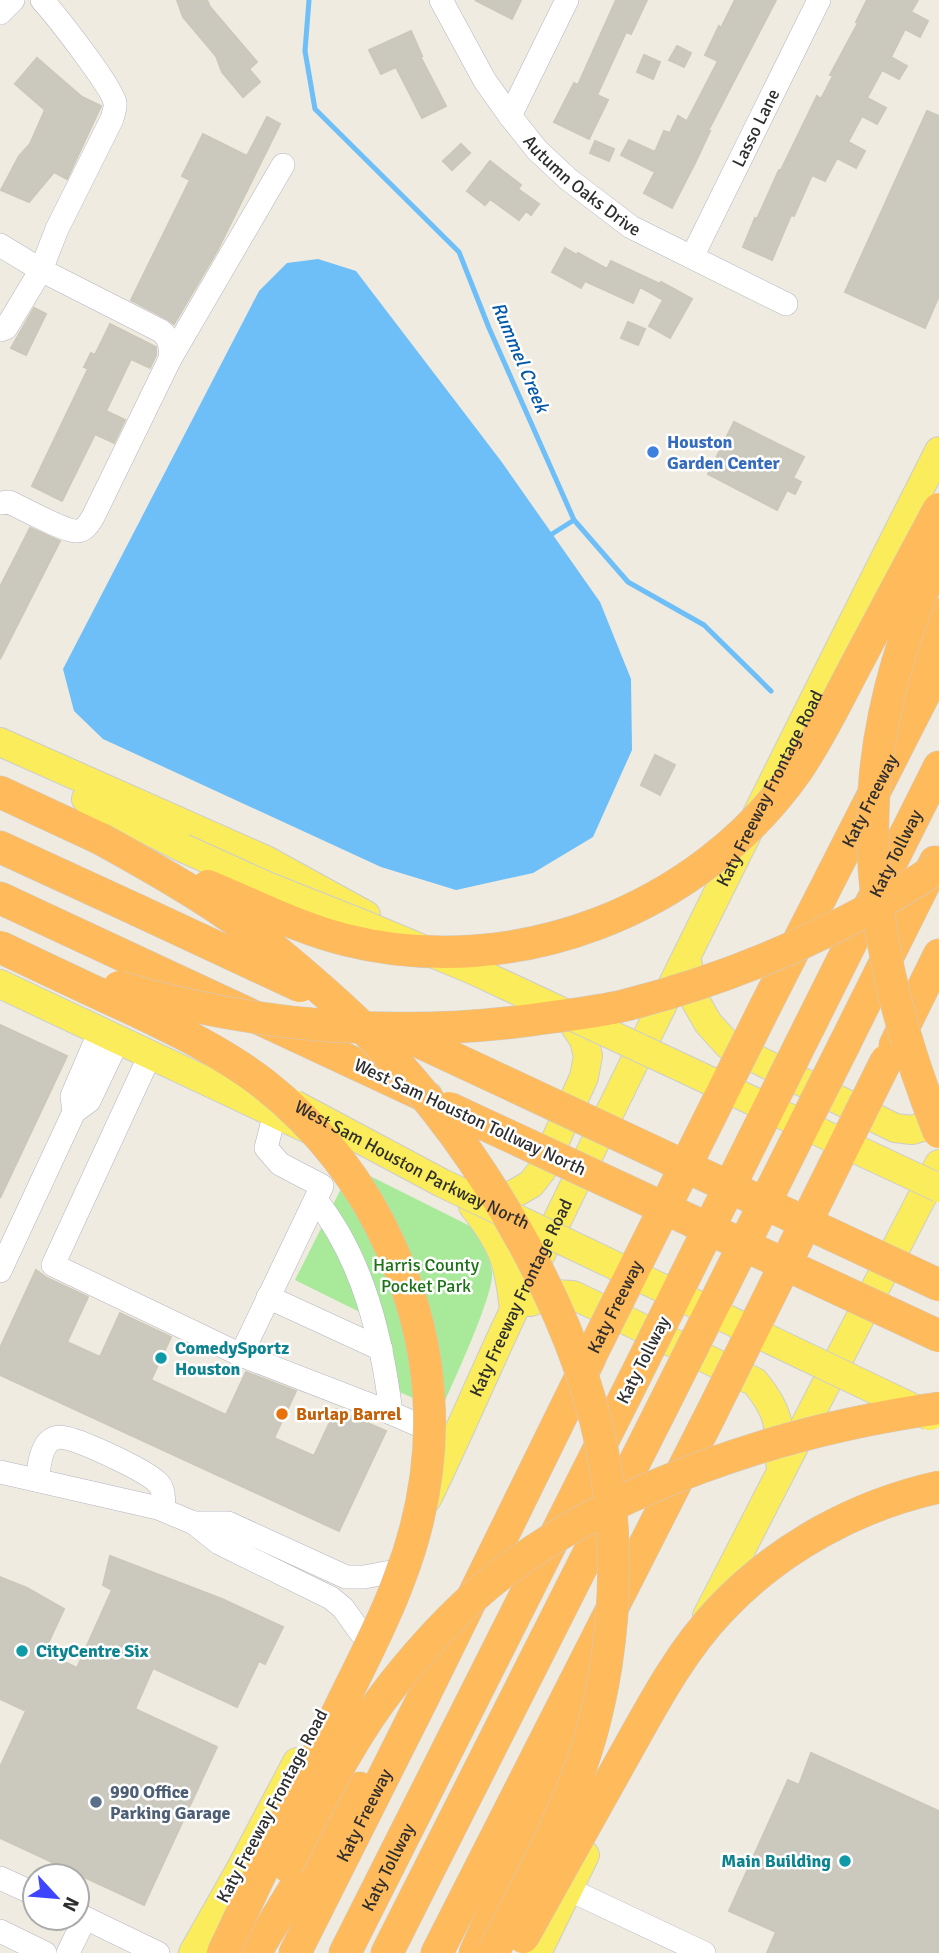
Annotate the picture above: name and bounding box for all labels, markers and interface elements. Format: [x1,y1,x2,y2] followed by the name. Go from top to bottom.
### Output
[727,85,784,171] street label: Lasso Lane
[518,131,644,241] street label: Autumn Oaks Drive
[486,299,555,418] water label: Rummel Creek
[667,431,781,474] place label: Houston Garden Center
[645,444,661,460] marker: Houston Garden Center
[712,687,828,890] street label: Katy Freeway Frontage Road
[837,750,903,851] street label: Katy Freeway
[865,805,927,901] street label: Katy Tollway
[351,1053,589,1181] street label: West Sam Houston Tollway North
[291,1095,533,1234] street label: West Sam Houston Parkway North
[465,1195,577,1400] street label: Katy Freeway Frontage Road
[373,1254,480,1297] park label: Harris County Pocket Park
[582,1256,648,1357] street label: Katy Freeway
[612,1312,675,1408] street label: Katy Tollway
[175,1337,289,1380] place label: ComedySportz Houston
[153,1350,169,1366] marker: ComedySportz Houston
[296,1403,402,1425] place label: Burlap Barrel
[274,1406,290,1422] marker: Burlap Barrel
[36,1640,149,1662] place label: CityCentre Six
[14,1643,30,1659] marker: CityCentre Six
[211,1705,333,1907] street label: Katy Freeway Frontage Road
[331,1764,397,1866] street label: Katy Freeway
[110,1781,231,1824] place label: 990 Office Parking Garage
[88,1794,104,1810] marker: 990 Office Parking Garage
[357,1819,420,1915] street label: Katy Tollway
[721,1850,831,1872] place label: Main Building
[837,1853,853,1869] marker: Main Building
[21,1862,91,1932] north arrow
[57,1893,84,1915] text: N

